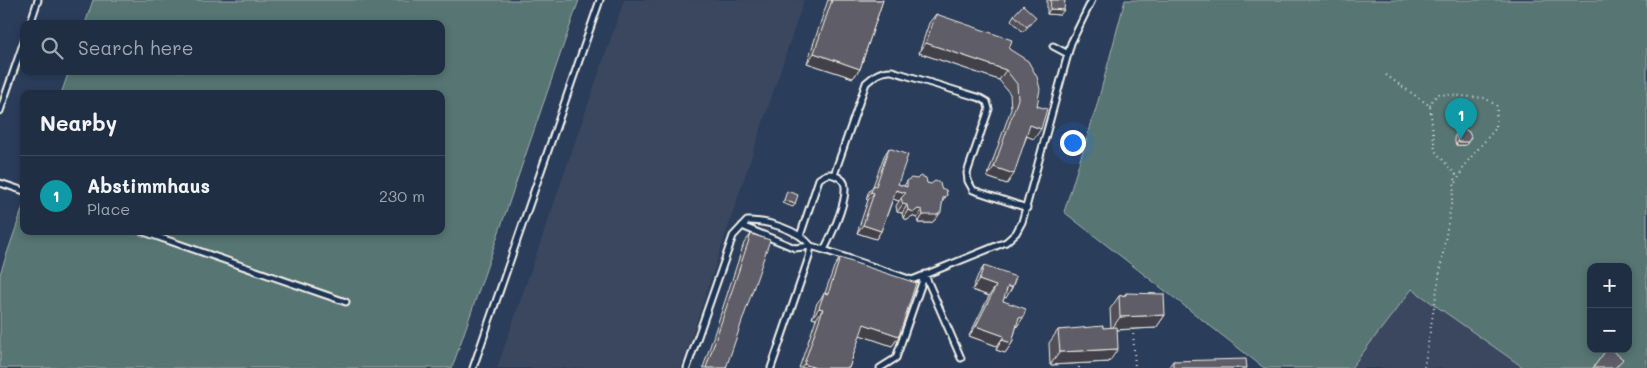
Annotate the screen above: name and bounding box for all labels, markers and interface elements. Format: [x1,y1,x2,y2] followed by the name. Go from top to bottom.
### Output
[20,20,445,75] search box
[38,34,66,62] icon: search
[78,35,194,60] text: Search here
[1445,98,1477,139] pin: 1
[40,109,117,136] text: Nearby
[1060,130,1086,156] your location
[87,173,210,198] text: Abstimmhaus
[52,185,60,206] text: 1
[379,185,425,206] text: 230 m
[87,198,130,219] text: Place
[1587,263,1632,353] map controls
[1587,263,1632,308] button: +
[1587,308,1632,353] button: −

